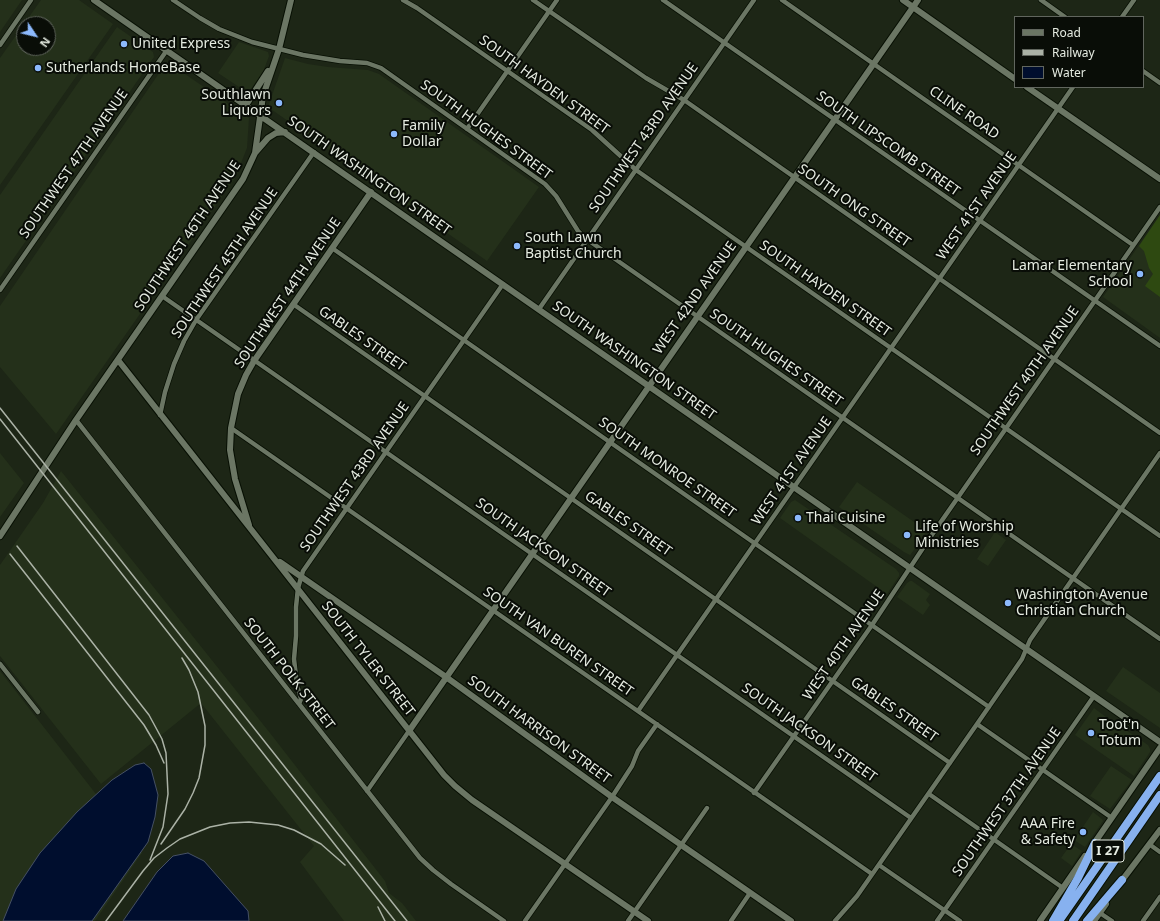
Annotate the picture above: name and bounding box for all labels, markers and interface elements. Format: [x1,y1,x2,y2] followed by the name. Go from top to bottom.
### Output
[16,16,56,56] north arrow
[1014,16,1144,88] legend
[1052,24,1081,41] text: Road
[476,32,612,138] street label: SOUTH HAYDEN STREET
[37,35,54,51] text: N
[132,36,230,52] place label: United Express
[119,39,129,49] marker: United Express
[1052,44,1095,61] text: Railway
[46,60,200,76] place label: Sutherlands HomeBase
[586,60,702,216] street label: SOUTHWEST 43RD AVENUE
[33,63,43,73] marker: Sutherlands HomeBase
[1052,64,1086,81] text: Water
[417,77,555,183] street label: SOUTH HUGHES STREET
[926,83,1002,143] street label: CLINE ROAD
[16,86,132,242] street label: SOUTHWEST 47TH AVENUE
[201,87,271,120] place label: Southlawn Liquors
[813,88,963,200] street label: SOUTH LIPSCOMB STREET
[274,98,284,108] marker: Southlawn Liquors
[284,113,454,239] street label: SOUTH WASHINGTON STREET
[402,118,445,150] place label: Family Dollar
[389,129,399,139] marker: Family Dollar
[933,149,1021,263] street label: WEST 41ST AVENUE
[131,158,245,314] street label: SOUTHWEST 46TH AVENUE
[794,161,914,251] street label: SOUTH ONG STREET
[168,185,282,341] street label: SOUTHWEST 45TH AVENUE
[231,215,345,371] street label: SOUTHWEST 44TH AVENUE
[525,230,622,262] place label: South Lawn Baptist Church
[756,237,894,341] street label: SOUTH HAYDEN STREET
[650,238,740,358] street label: WEST 42ND AVENUE
[512,241,522,251] marker: South Lawn Baptist Church
[1012,258,1132,290] place label: Lamar Elementary School
[1135,269,1145,279] marker: Lamar Elementary School
[549,298,719,424] street label: SOUTH WASHINGTON STREET
[315,303,409,375] street label: GABLES STREET
[967,303,1083,459] street label: SOUTHWEST 40TH AVENUE
[706,306,846,410] street label: SOUTH HUGHES STREET
[297,399,413,555] street label: SOUTHWEST 43RD AVENUE
[595,414,739,522] street label: SOUTH MONROE STREET
[748,414,836,528] street label: WEST 41ST AVENUE
[581,488,675,560] street label: GABLES STREET
[472,495,614,601] street label: SOUTH JACKSON STREET
[806,510,886,526] place label: Thai Cuisine
[793,513,803,523] marker: Thai Cuisine
[915,519,1014,552] place label: Life of Worship Ministries
[902,530,912,540] marker: Life of Worship Ministries
[480,584,636,700] street label: SOUTH VAN BUREN STREET
[800,587,888,703] street label: WEST 40TH AVENUE
[1016,587,1148,620] place label: Washington Avenue Christian Church
[318,598,418,720] street label: SOUTH TYLER STREET
[1003,598,1013,608] marker: Washington Avenue Christian Church
[240,615,338,733] street label: SOUTH POLK STREET
[464,672,614,788] street label: SOUTH HARRISON STREET
[847,674,941,746] street label: GABLES STREET
[738,680,880,786] street label: SOUTH JACKSON STREET
[1099,717,1141,750] place label: Toot'n Totum
[949,724,1065,880] street label: SOUTHWEST 37TH AVENUE
[1086,728,1096,738] marker: Toot'n Totum
[1020,816,1075,848] place label: AAA Fire & Safety
[1078,827,1088,837] marker: AAA Fire & Safety
[1092,840,1124,862] road number: I 27

